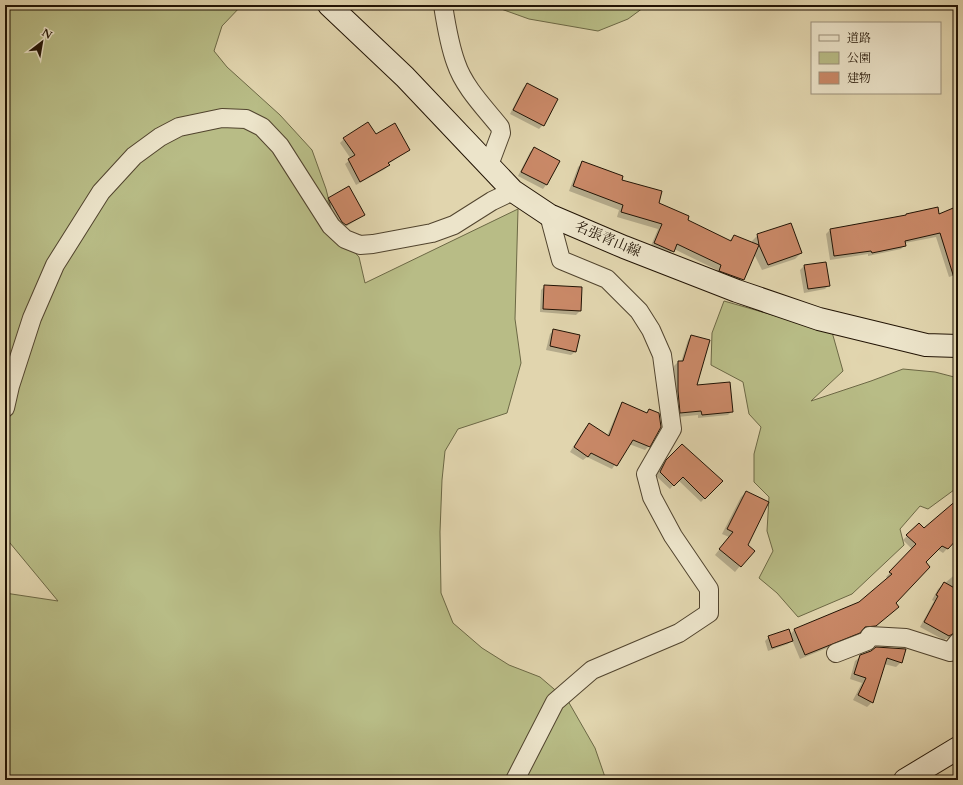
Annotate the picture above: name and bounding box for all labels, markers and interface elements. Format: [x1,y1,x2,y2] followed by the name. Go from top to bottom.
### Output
[22,22,62,62] north arrow
[811,22,941,94] legend
[39,25,55,43] text: N
[847,30,871,46] text: 道路
[847,50,871,66] text: 公園
[847,70,871,86] text: 建物
[572,217,644,261] street label: 名張青山線

